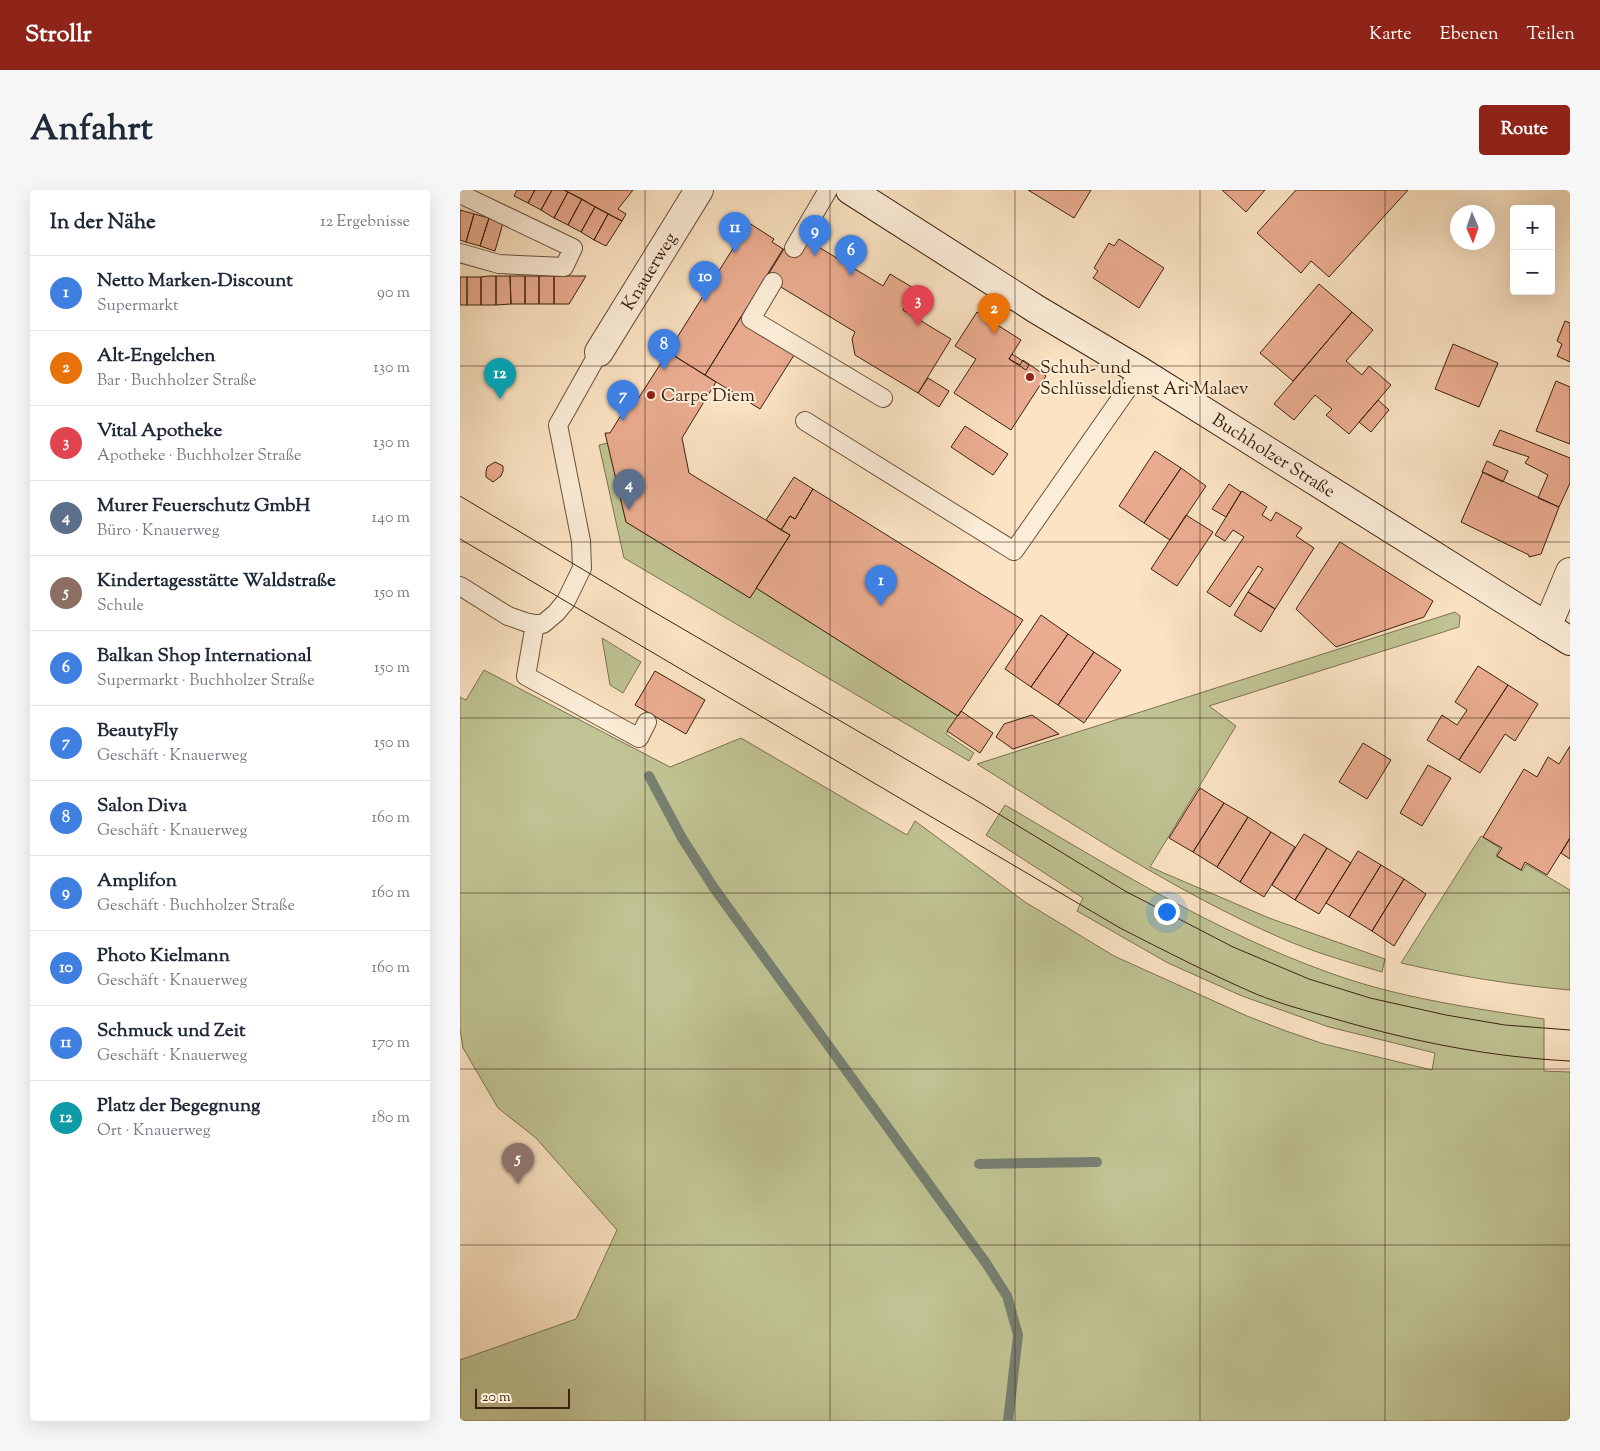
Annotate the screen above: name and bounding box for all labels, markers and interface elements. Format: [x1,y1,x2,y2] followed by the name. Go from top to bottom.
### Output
[25,18,92,52] text: Strollr
[1369,22,1412,48] text: Karte
[1440,22,1499,48] text: Ebenen
[1527,22,1575,48] text: Teilen
[30,105,153,156] text: Anfahrt
[1479,105,1570,155] button: Route
[1450,205,1495,250] north arrow
[1510,205,1555,295] map controls
[1510,205,1555,250] button: +
[50,208,156,238] text: In der Nähe
[320,211,410,234] text: 12 Ergebnisse
[719,212,751,253] pin: 11
[799,215,831,256] pin: 9
[617,228,685,316] street label: Knauerweg
[835,235,867,276] pin: 6
[1510,250,1555,295] button: −
[689,261,721,302] pin: 10
[97,268,293,295] text: Netto Marken-Discount
[63,282,69,305] text: 1
[377,282,410,305] text: 90 m
[902,285,934,326] pin: 3
[978,293,1010,334] pin: 2
[97,295,178,318] text: Supermarkt
[648,329,680,370] pin: 8
[97,343,216,370] text: Alt-Engelchen
[1040,356,1249,403] place label: Schuh- und Schlüsseldienst Ari Malaev
[62,357,70,380] text: 2
[373,357,410,380] text: 130 m
[484,358,516,399] pin: 12
[97,370,256,393] text: Bar · Buchholzer Straße
[1024,371,1036,383] marker: Schuh- und Schlüsseldienst Ari Malaev
[607,380,639,421] pin: 7
[661,384,755,410] place label: Carpe Diem
[645,389,657,401] marker: Carpe Diem
[1206,408,1340,505] street label: Buchholzer Straße
[97,418,222,445] text: Vital Apotheke
[63,432,69,455] text: 3
[373,432,410,455] text: 130 m
[97,445,302,468] text: Apotheke · Buchholzer Straße
[613,469,645,510] pin: 4
[97,493,310,520] text: Murer Feuerschutz GmbH
[62,507,70,530] text: 4
[372,507,410,530] text: 140 m
[97,520,220,543] text: Büro · Knauerweg
[865,565,897,606] pin: 1
[97,568,336,595] text: Kindertagesstätte Waldstraße
[63,582,69,605] text: 5
[374,582,410,605] text: 150 m
[97,595,144,618] text: Schule
[97,643,312,670] text: Balkan Shop International
[62,657,70,680] text: 6
[374,657,410,680] text: 150 m
[97,670,315,693] text: Supermarkt · Buchholzer Straße
[97,718,178,745] text: BeautyFly
[62,732,70,755] text: 7
[374,732,410,755] text: 150 m
[97,745,247,768] text: Geschäft · Knauerweg
[97,793,187,820] text: Salon Diva
[62,807,70,830] text: 8
[372,807,410,830] text: 160 m
[97,820,247,843] text: Geschäft · Knauerweg
[97,868,177,895] text: Amplifon
[62,882,70,905] text: 9
[372,882,410,905] text: 160 m
[97,895,295,918] text: Geschäft · Buchholzer Straße
[1154,899,1180,925] your location
[97,943,230,970] text: Photo Kielmann
[59,957,73,980] text: 10
[372,957,410,980] text: 160 m
[97,970,247,993] text: Geschäft · Knauerweg
[97,1018,245,1045] text: Schmuck und Zeit
[61,1032,71,1055] text: 11
[372,1032,410,1055] text: 170 m
[97,1045,247,1068] text: Geschäft · Knauerweg
[97,1093,260,1120] text: Platz der Begegnung
[60,1107,72,1130] text: 12
[371,1107,410,1130] text: 180 m
[97,1120,211,1143] text: Ort · Knauerweg
[502,1143,534,1184] pin: 5
[475,1386,570,1409] scale bar
[482,1388,511,1408] text: 20 m

